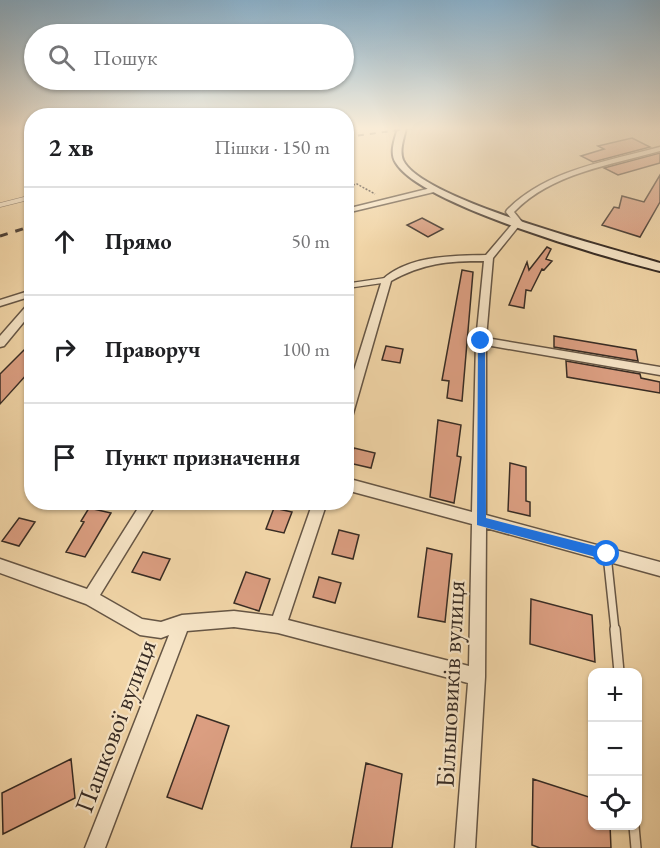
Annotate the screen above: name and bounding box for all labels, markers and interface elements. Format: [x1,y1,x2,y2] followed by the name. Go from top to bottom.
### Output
[24,24,354,90] search box
[45,41,78,74] icon: search
[93,43,157,72] text: Пошук
[48,130,94,164] text: 2 хв
[214,134,330,160] text: Пішки · 150 m
[48,225,81,258] icon: ahead
[105,227,172,256] text: Прямо
[291,228,330,254] text: 50 m
[467,327,493,353] route end
[48,333,81,366] icon: right
[105,335,201,364] text: Праворуч
[282,336,330,362] text: 100 m
[48,441,81,474] icon: arrive
[105,443,300,472] text: Пункт призначення
[593,540,619,566] route start
[428,580,472,788] street label: Більшовиків вулиця
[66,635,164,817] street label: Пашкової вулиця
[588,668,642,830] map controls
[588,668,642,722] button: +
[588,722,642,776] button: −
[588,776,642,830] button: locate

